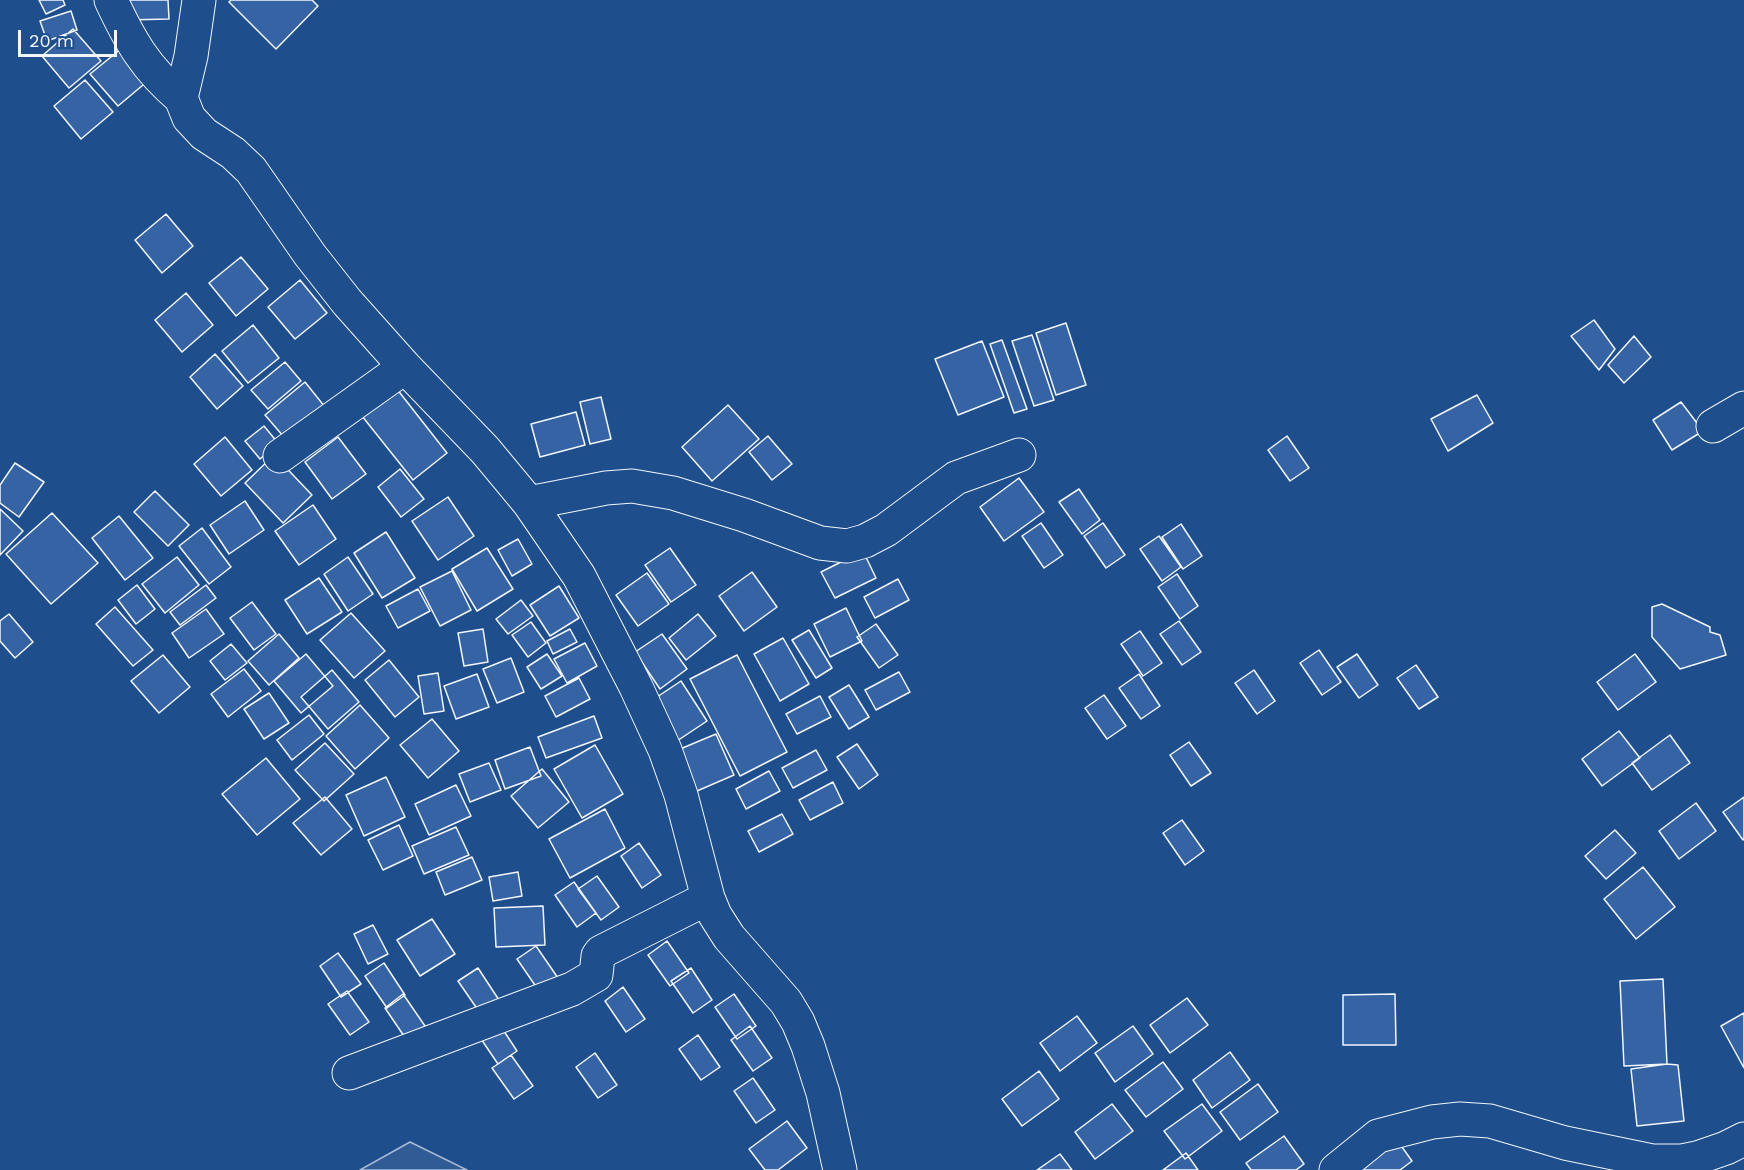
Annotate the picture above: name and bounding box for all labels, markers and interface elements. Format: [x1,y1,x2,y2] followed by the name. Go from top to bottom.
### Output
[21,18,120,56] scale bar
[29,30,74,51] text: 20 m

